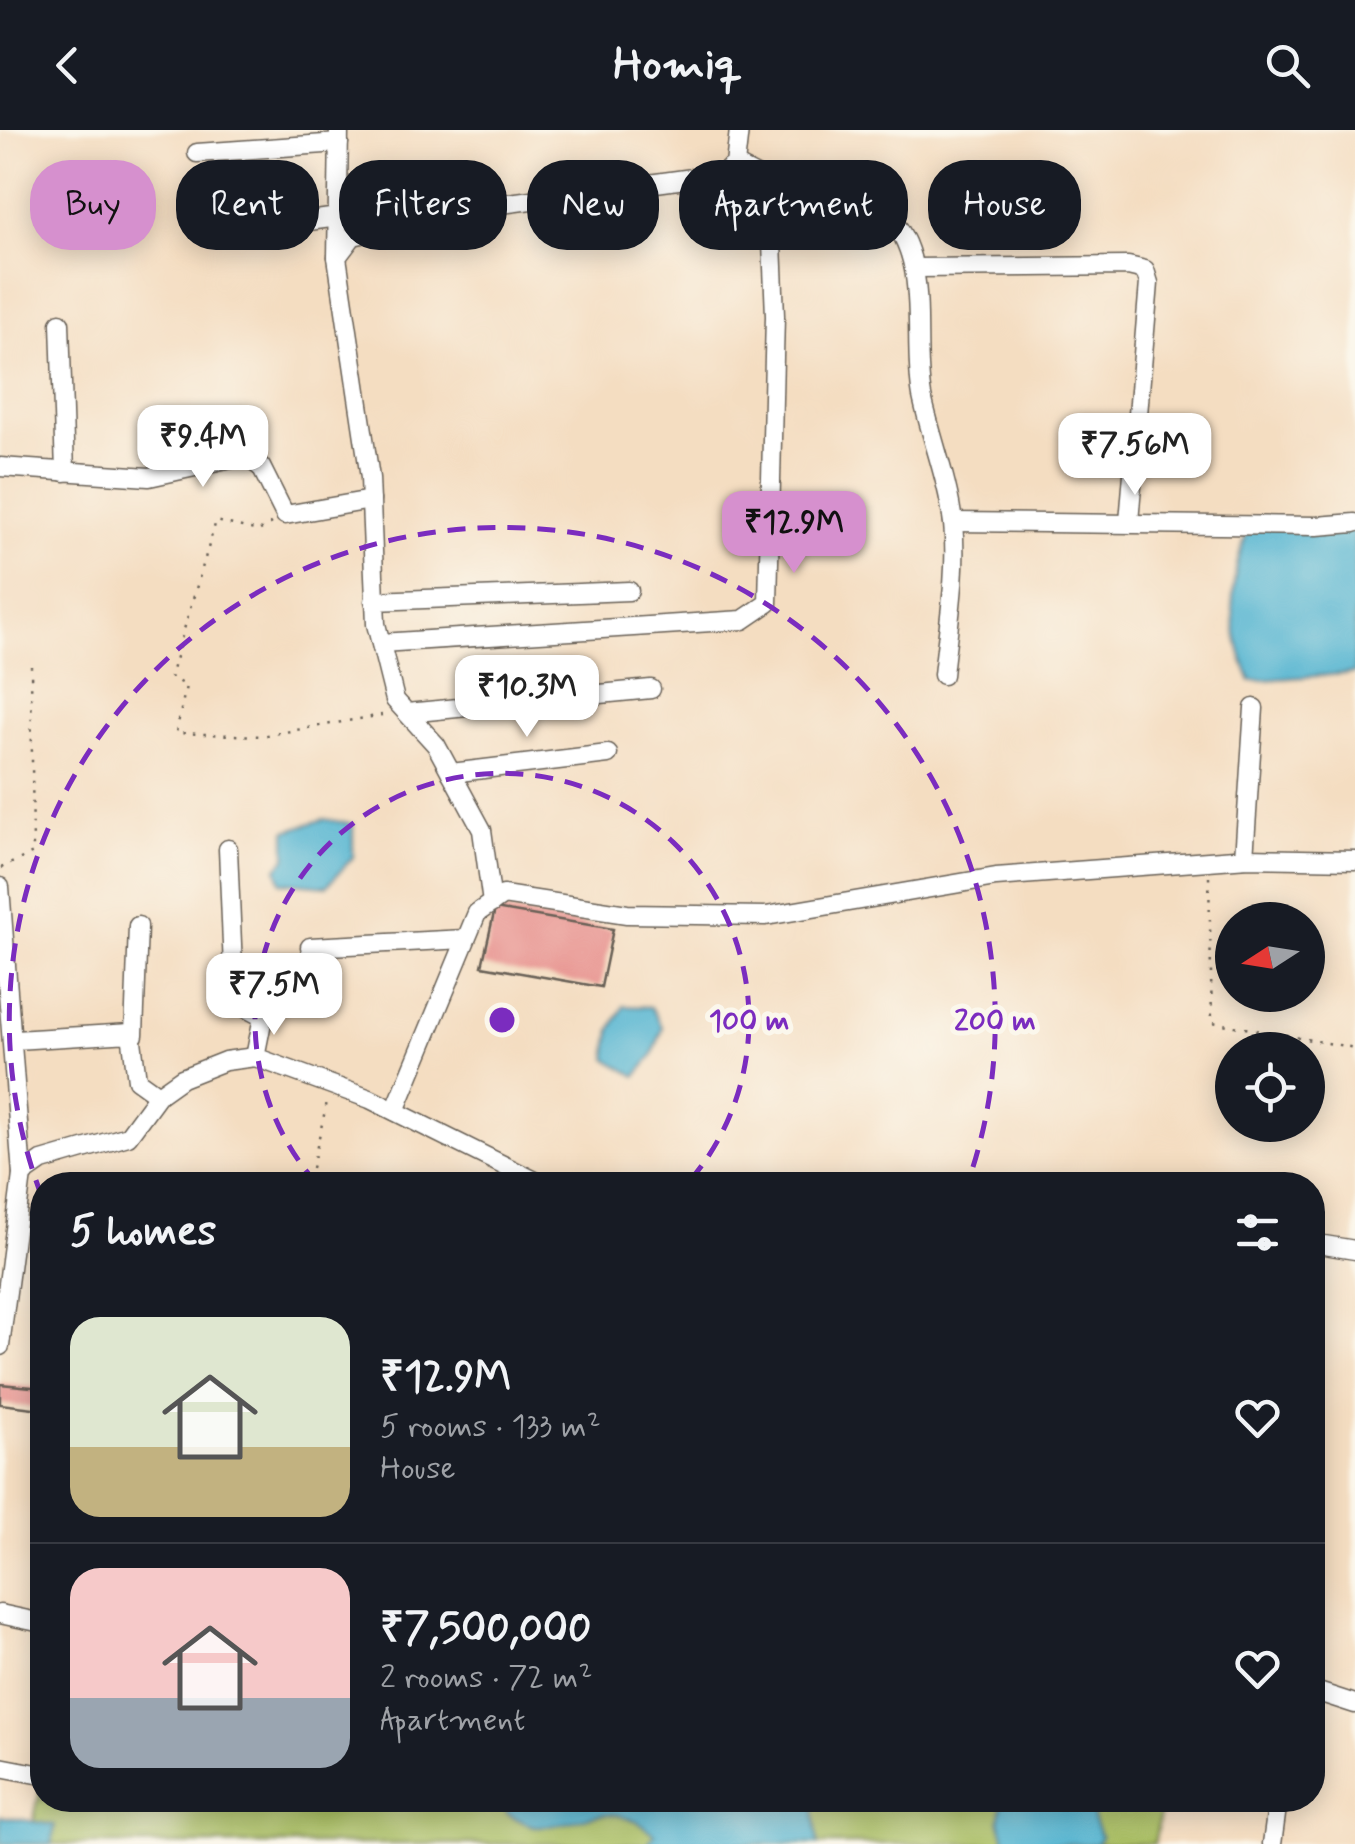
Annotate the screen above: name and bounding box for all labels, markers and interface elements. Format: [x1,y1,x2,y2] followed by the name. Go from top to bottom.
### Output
[613,36,742,95] text: Homiq
[40,38,95,93] icon: back
[1260,38,1315,93] icon: search
[30,160,156,250] chip: Buy
[176,160,319,250] chip: Rent
[339,160,507,250] chip: Filters
[527,160,659,250] chip: New
[679,160,908,250] chip: Apartment
[928,160,1081,250] chip: House
[133,405,273,490] pin: ₹9.4M
[1054,413,1216,498] pin: ₹7.56M
[159,416,247,458] text: ₹9.4M
[1080,424,1190,466] text: ₹7.56M
[713,491,875,576] pin: ₹12.9M
[744,502,844,544] text: ₹12.9M
[446,655,608,740] pin: ₹10.3M
[477,666,577,708] text: ₹10.3M
[1215,902,1325,1012] north arrow
[1215,902,1325,1142] map controls
[204,953,344,1038] pin: ₹7.5M
[228,964,320,1006] text: ₹7.5M
[484,1002,520,1038] centre of rings
[709,1002,789,1041] text: 100 m
[954,1002,1036,1041] text: 200 m
[1215,1032,1325,1142] button: locate
[70,1205,216,1260] text: 5 homes
[1230,1205,1285,1260] icon: filters
[380,1351,511,1406] text: ₹12.9M
[150,1357,270,1477] icon: home
[1230,1390,1285,1445] icon: heart
[380,1406,601,1448] text: 5 rooms · 133 m²
[380,1448,456,1490] text: House
[380,1602,592,1657] text: ₹7,500,000
[150,1608,270,1728] icon: home
[1230,1641,1285,1696] icon: heart
[380,1657,593,1699] text: 2 rooms · 72 m²
[380,1699,525,1741] text: Apartment

